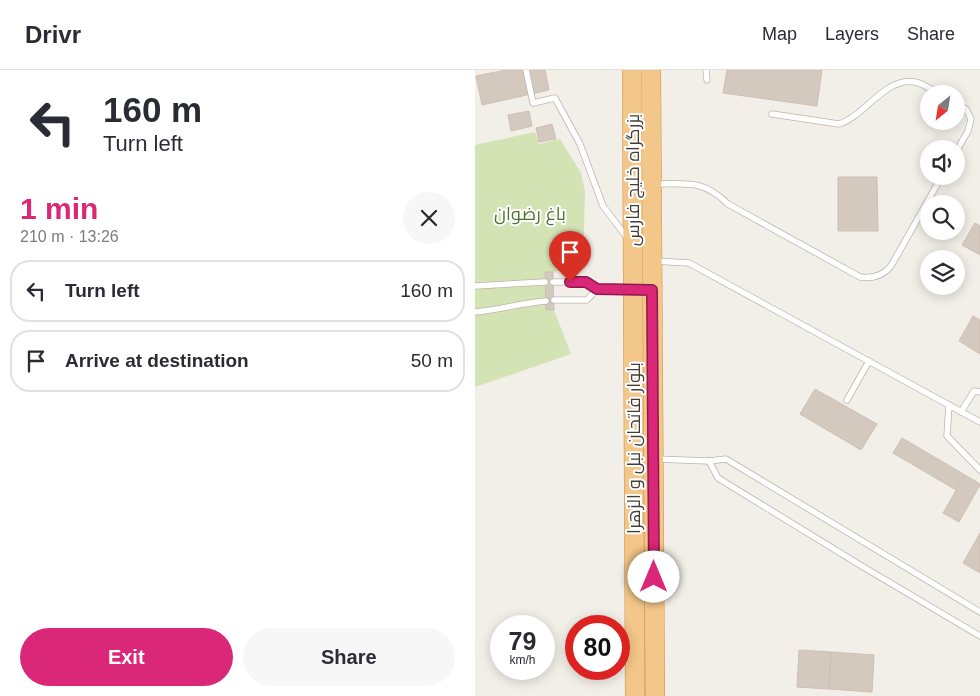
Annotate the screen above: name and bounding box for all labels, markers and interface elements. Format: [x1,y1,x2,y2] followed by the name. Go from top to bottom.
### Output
[25,21,81,48] text: Drivr
[762,24,797,44] text: Map
[825,24,879,44] text: Layers
[907,24,955,44] text: Share
[920,85,965,130] north arrow
[920,85,965,295] map controls
[20,90,85,155] icon: left
[103,90,202,129] text: 160 m
[623,114,645,246] street label: بزرگراه خلیج فارس
[103,131,183,156] text: Turn left
[920,140,965,185] button: sound
[20,192,98,225] text: 1 min
[403,192,455,244] button: close
[920,195,965,240] button: search
[494,204,566,226] park label: باغ رضوان
[20,228,119,245] text: 210 m · 13:26
[549,231,591,282] pin
[556,238,584,266] icon: arrive
[920,250,965,295] button: layers
[22,277,50,305] icon: left
[65,280,140,301] text: Turn left
[400,280,453,301] text: 160 m
[22,347,50,375] icon: arrive
[65,350,249,371] text: Arrive at destination
[411,350,453,371] text: 50 m
[624,362,645,534] street label: بلوار فاتحان نبل و الزهرا
[627,550,679,602] position arrow
[565,615,630,680] speed limit sign: 80
[509,627,536,655] text: 79
[20,628,233,686] button: Exit
[243,628,455,686] button: Share
[509,653,536,667] text: km/h

